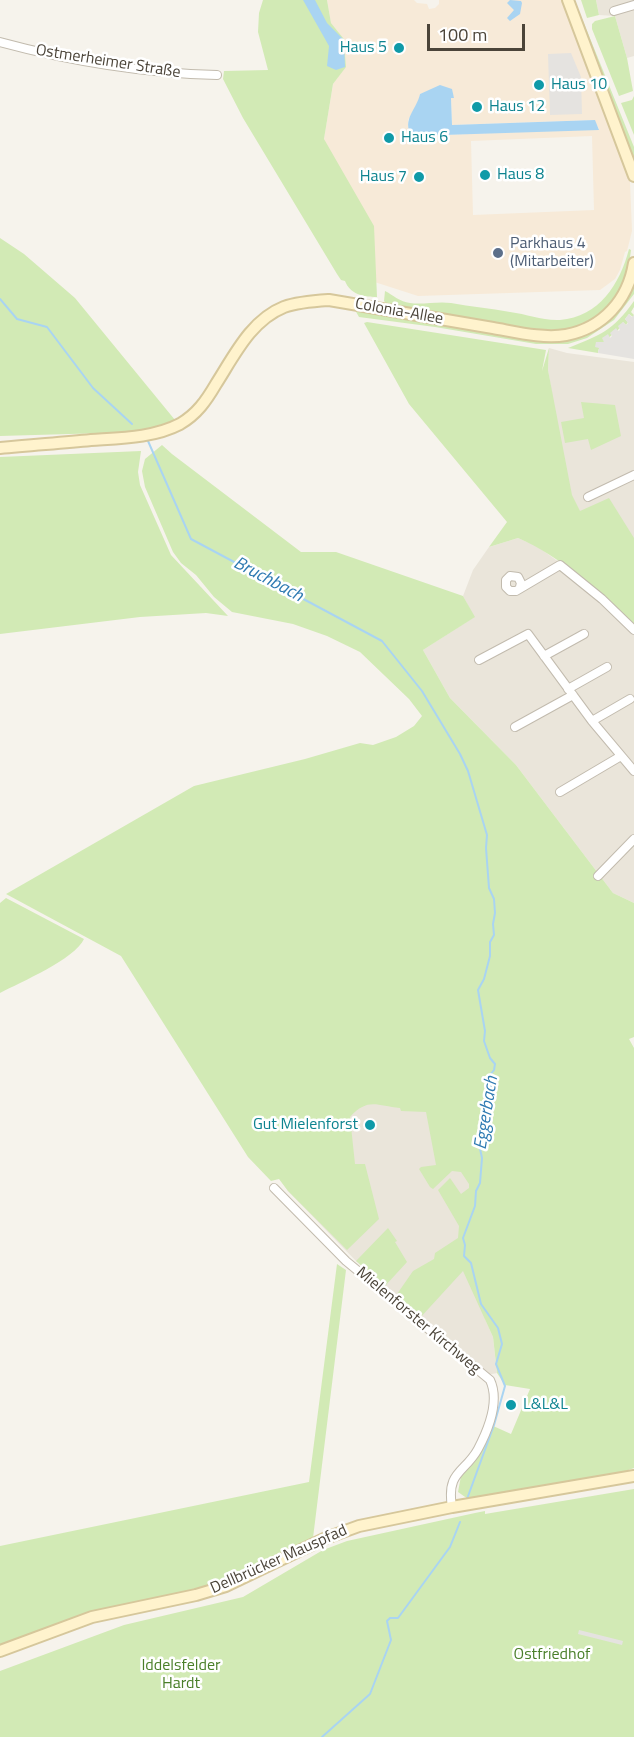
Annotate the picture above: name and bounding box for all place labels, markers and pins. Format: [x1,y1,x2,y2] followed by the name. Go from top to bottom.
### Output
[340,38,387,58] place label: Haus 5
[392,41,406,55] marker: Haus 5
[551,75,607,95] place label: Haus 10
[532,78,546,92] marker: Haus 10
[489,97,545,117] place label: Haus 12
[470,100,484,114] marker: Haus 12
[401,128,448,148] place label: Haus 6
[382,131,396,145] marker: Haus 6
[497,165,544,185] place label: Haus 8
[360,167,407,187] place label: Haus 7
[478,168,492,182] marker: Haus 8
[412,170,426,184] marker: Haus 7
[510,234,594,272] place label: Parkhaus 4 (Mitarbeiter)
[491,246,505,260] marker: Parkhaus 4 (Mitarbeiter)
[253,1115,358,1135] place label: Gut Mielenforst
[363,1118,377,1132] marker: Gut Mielenforst
[523,1395,568,1415] place label: L&L&L
[504,1398,518,1412] marker: L&L&L

